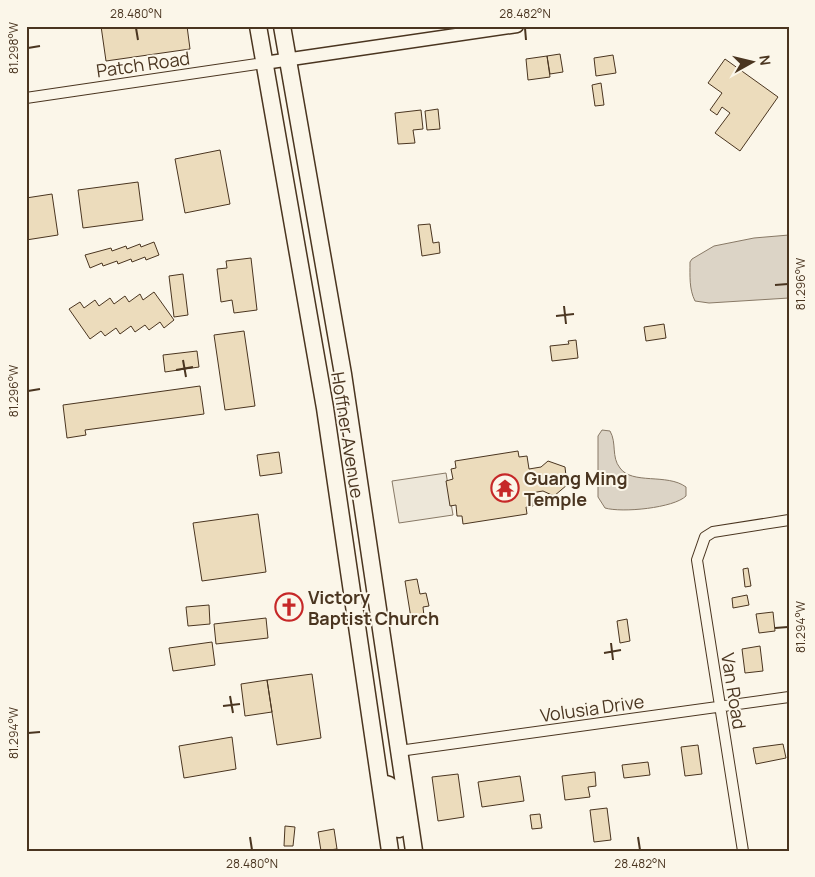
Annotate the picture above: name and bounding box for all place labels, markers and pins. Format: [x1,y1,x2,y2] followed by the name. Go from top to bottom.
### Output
[524,466,628,511] place label: Guang Ming Temple
[490,473,520,503] temple icon: Guang Ming Temple
[308,585,439,630] place label: Victory Baptist Church
[274,592,304,622] church icon: Victory Baptist Church

